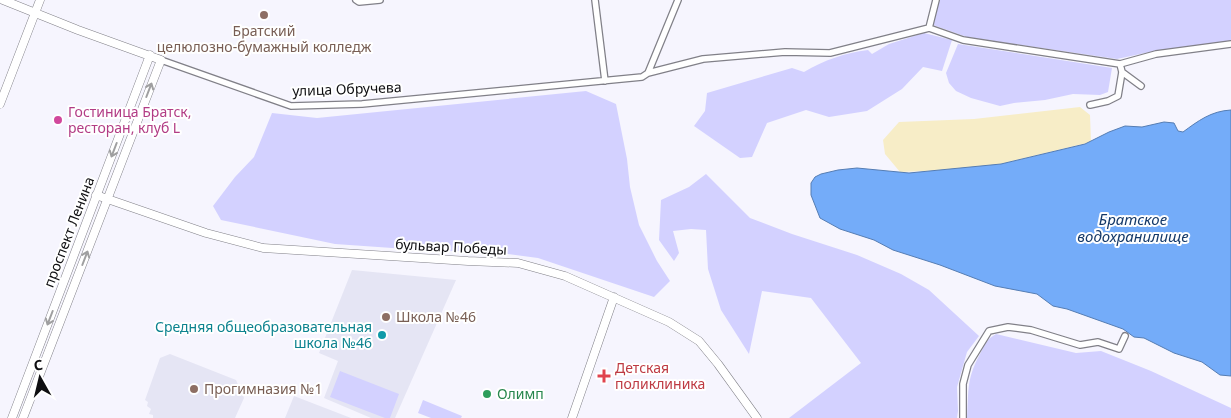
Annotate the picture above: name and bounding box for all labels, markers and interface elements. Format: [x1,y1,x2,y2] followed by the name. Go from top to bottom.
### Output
[258,9,270,21] marker: Братский целюлозно-бумажный колледж
[157,21,372,56] place label: Братский целюлозно-бумажный колледж
[292,77,402,100] street label: улица Обручева
[145,83,154,98] one-way arrow
[68,102,191,137] place label: Гостиница Братск, ресторан, клуб L
[52,114,64,126] marker: Гостиница Братск, ресторан, клуб L
[108,142,118,157] one-way arrow
[39,174,98,290] street label: проспект Ленина
[1077,209,1189,246] water label: Братское водохранилище
[395,234,507,259] street label: бульвар Победы
[81,251,90,266] one-way arrow
[396,307,476,326] place label: Школа №46
[44,310,54,325] one-way arrow
[380,311,392,323] marker: Школа №46
[155,317,372,352] place label: Средняя общеобразовательная школа №46
[376,329,388,341] marker: Средняя общеобразовательная школа №46
[15,353,65,403] north arrow
[32,355,44,375] text: С
[615,358,705,393] place label: Детская поликлиника
[597,369,611,383] marker: Детская поликлиника
[204,379,323,398] place label: Прогимназия №1
[188,383,200,395] marker: Прогимназия №1
[497,384,544,403] place label: Олимп
[481,388,493,400] marker: Олимп

